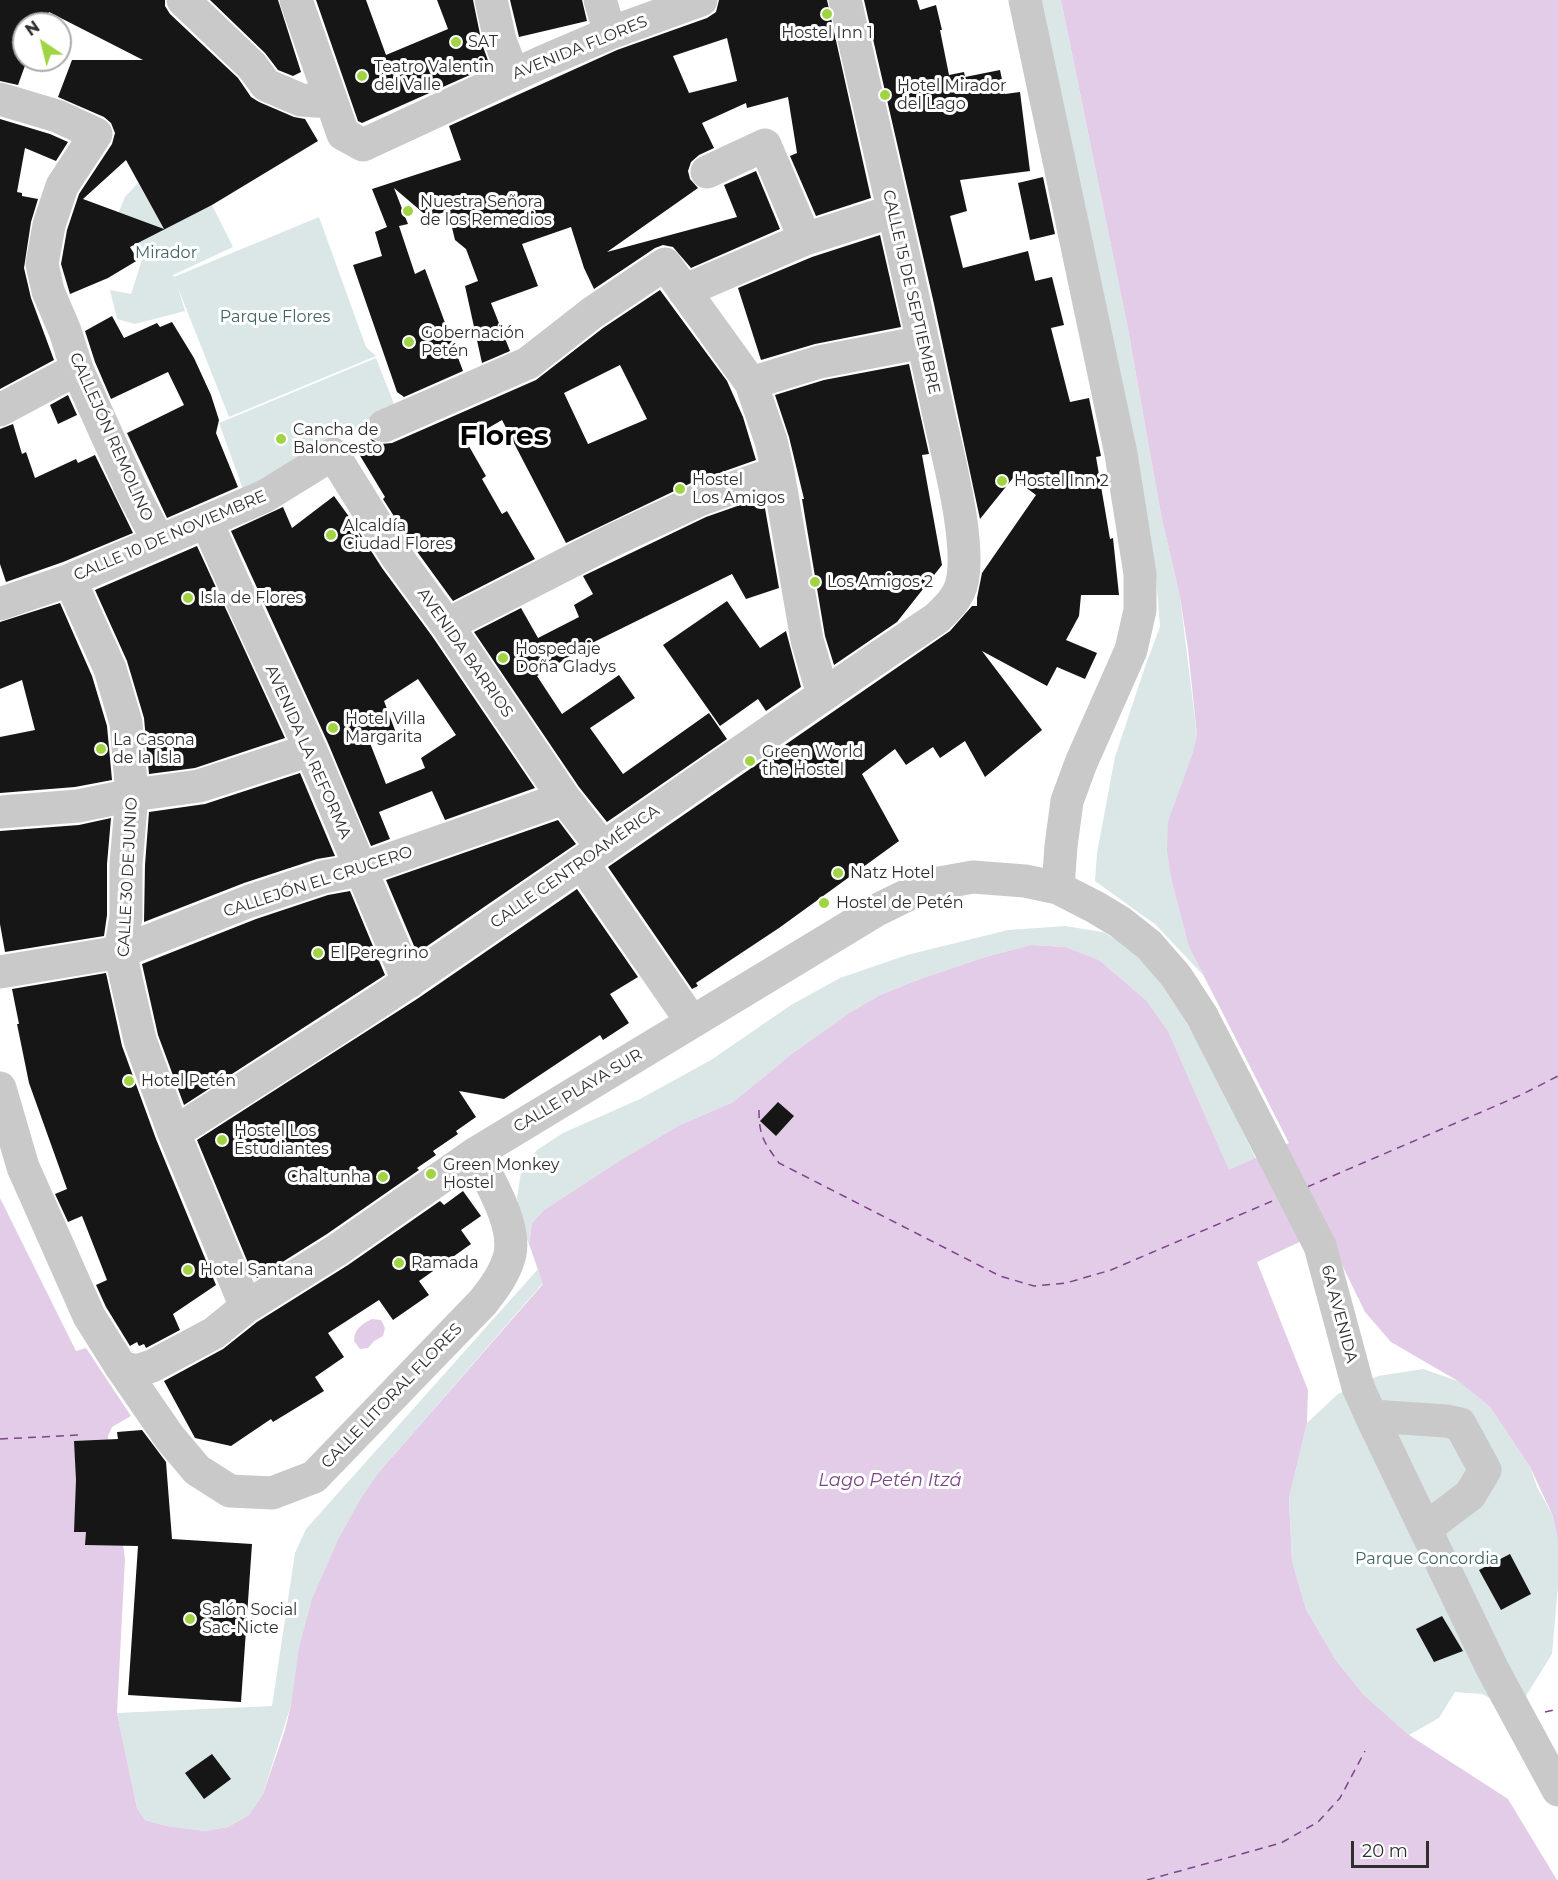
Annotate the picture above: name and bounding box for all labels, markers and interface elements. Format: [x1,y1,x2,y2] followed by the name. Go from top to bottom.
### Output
[820,7,834,21] marker: Hostel Inn 1
[12,12,72,72] north arrow
[510,12,650,84] street label: AVENIDA FLORES
[22,17,43,40] text: N
[781,23,873,43] place label: Hostel Inn 1
[468,32,498,52] place label: SAT
[449,35,463,49] marker: SAT
[374,57,494,95] place label: Teatro Valentin del Valle
[355,69,369,83] marker: Teatro Valentin del Valle
[897,76,1006,114] place label: Hotel Mirador del Lago
[878,88,892,102] marker: Hotel Mirador del Lago
[878,188,944,396] street label: CALLE 15 DE SEPTIEMBRE
[420,192,552,230] place label: Nuestra Señora de los Remedios
[401,204,415,218] marker: Nuestra Señora de los Remedios
[135,243,197,263] park label: Mirador
[220,307,330,327] park label: Parque Flores
[421,323,524,361] place label: Gobernación Petén
[402,335,416,349] marker: Gobernación Petén
[65,350,157,524] street label: CALLEJÓN REMOLINO
[293,420,382,458] place label: Cancha de Baloncesto
[459,420,549,454] district label: Flores
[274,432,288,446] marker: Cancha de Baloncesto
[692,470,785,508] place label: Hostel Los Amigos
[1014,471,1109,491] place label: Hostel Inn 2
[995,474,1009,488] marker: Hostel Inn 2
[673,482,687,496] marker: Hostel Los Amigos
[71,487,269,585] street label: CALLE 10 DE NOVIEMBRE
[343,516,453,554] place label: Alcaldía Ciudad Flores
[324,528,338,542] marker: Alcaldía Ciudad Flores
[827,572,933,592] place label: Los Amigos 2
[808,575,822,589] marker: Los Amigos 2
[413,585,517,721] street label: AVENIDA BARRIOS
[200,588,303,608] place label: Isla de Flores
[181,591,195,605] marker: Isla de Flores
[515,639,616,677] place label: Hospedaje Doña Gladys
[496,651,510,665] marker: Hospedaje Doña Gladys
[261,662,355,842] street label: AVENIDA LA REFORMA
[345,709,426,747] place label: Hotel Villa Margarita
[326,721,340,735] marker: Hotel Villa Margarita
[113,730,195,768] place label: La Casona de la Isla
[94,742,108,756] marker: La Casona de la Isla
[762,742,863,780] place label: Green World the Hostel
[743,754,757,768] marker: Green World the Hostel
[114,797,142,957] street label: CALLE 30 DE JUNIO
[487,801,663,933] street label: CALLE CENTROAMÉRICA
[221,842,415,922] street label: CALLEJÓN EL CRUCERO
[850,863,935,883] place label: Natz Hotel
[831,866,845,880] marker: Natz Hotel
[836,893,964,913] place label: Hostel de Petén
[817,896,831,910] marker: Hostel de Petén
[330,943,428,963] place label: El Peregrino
[311,946,325,960] marker: El Peregrino
[510,1045,646,1137] street label: CALLE PLAYA SUR
[141,1071,236,1091] place label: Hotel Petén
[122,1074,136,1088] marker: Hotel Petén
[234,1121,329,1159] place label: Hostel Los Estudiantes
[215,1133,229,1147] marker: Hostel Los Estudiantes
[443,1155,560,1193] place label: Green Monkey Hostel
[287,1167,371,1187] place label: Chaltunha
[424,1167,438,1181] marker: Green Monkey Hostel
[376,1170,390,1184] marker: Chaltunha
[411,1253,479,1273] place label: Ramada
[392,1256,406,1270] marker: Ramada
[200,1260,313,1280] place label: Hotel Santana
[181,1263,195,1277] marker: Hotel Santana
[1317,1263,1361,1365] street label: 6A AVENIDA
[318,1319,466,1473] street label: CALLE LITORAL FLORES
[818,1470,962,1492] water label: Lago Petén Itzá
[1355,1549,1499,1569] park label: Parque Concordia
[202,1600,297,1638] place label: Salón Social Sac-Nicte
[183,1612,197,1626] marker: Salón Social Sac-Nicte
[1354,1829,1432,1867] scale bar
[1362,1840,1408,1862] text: 20 m

